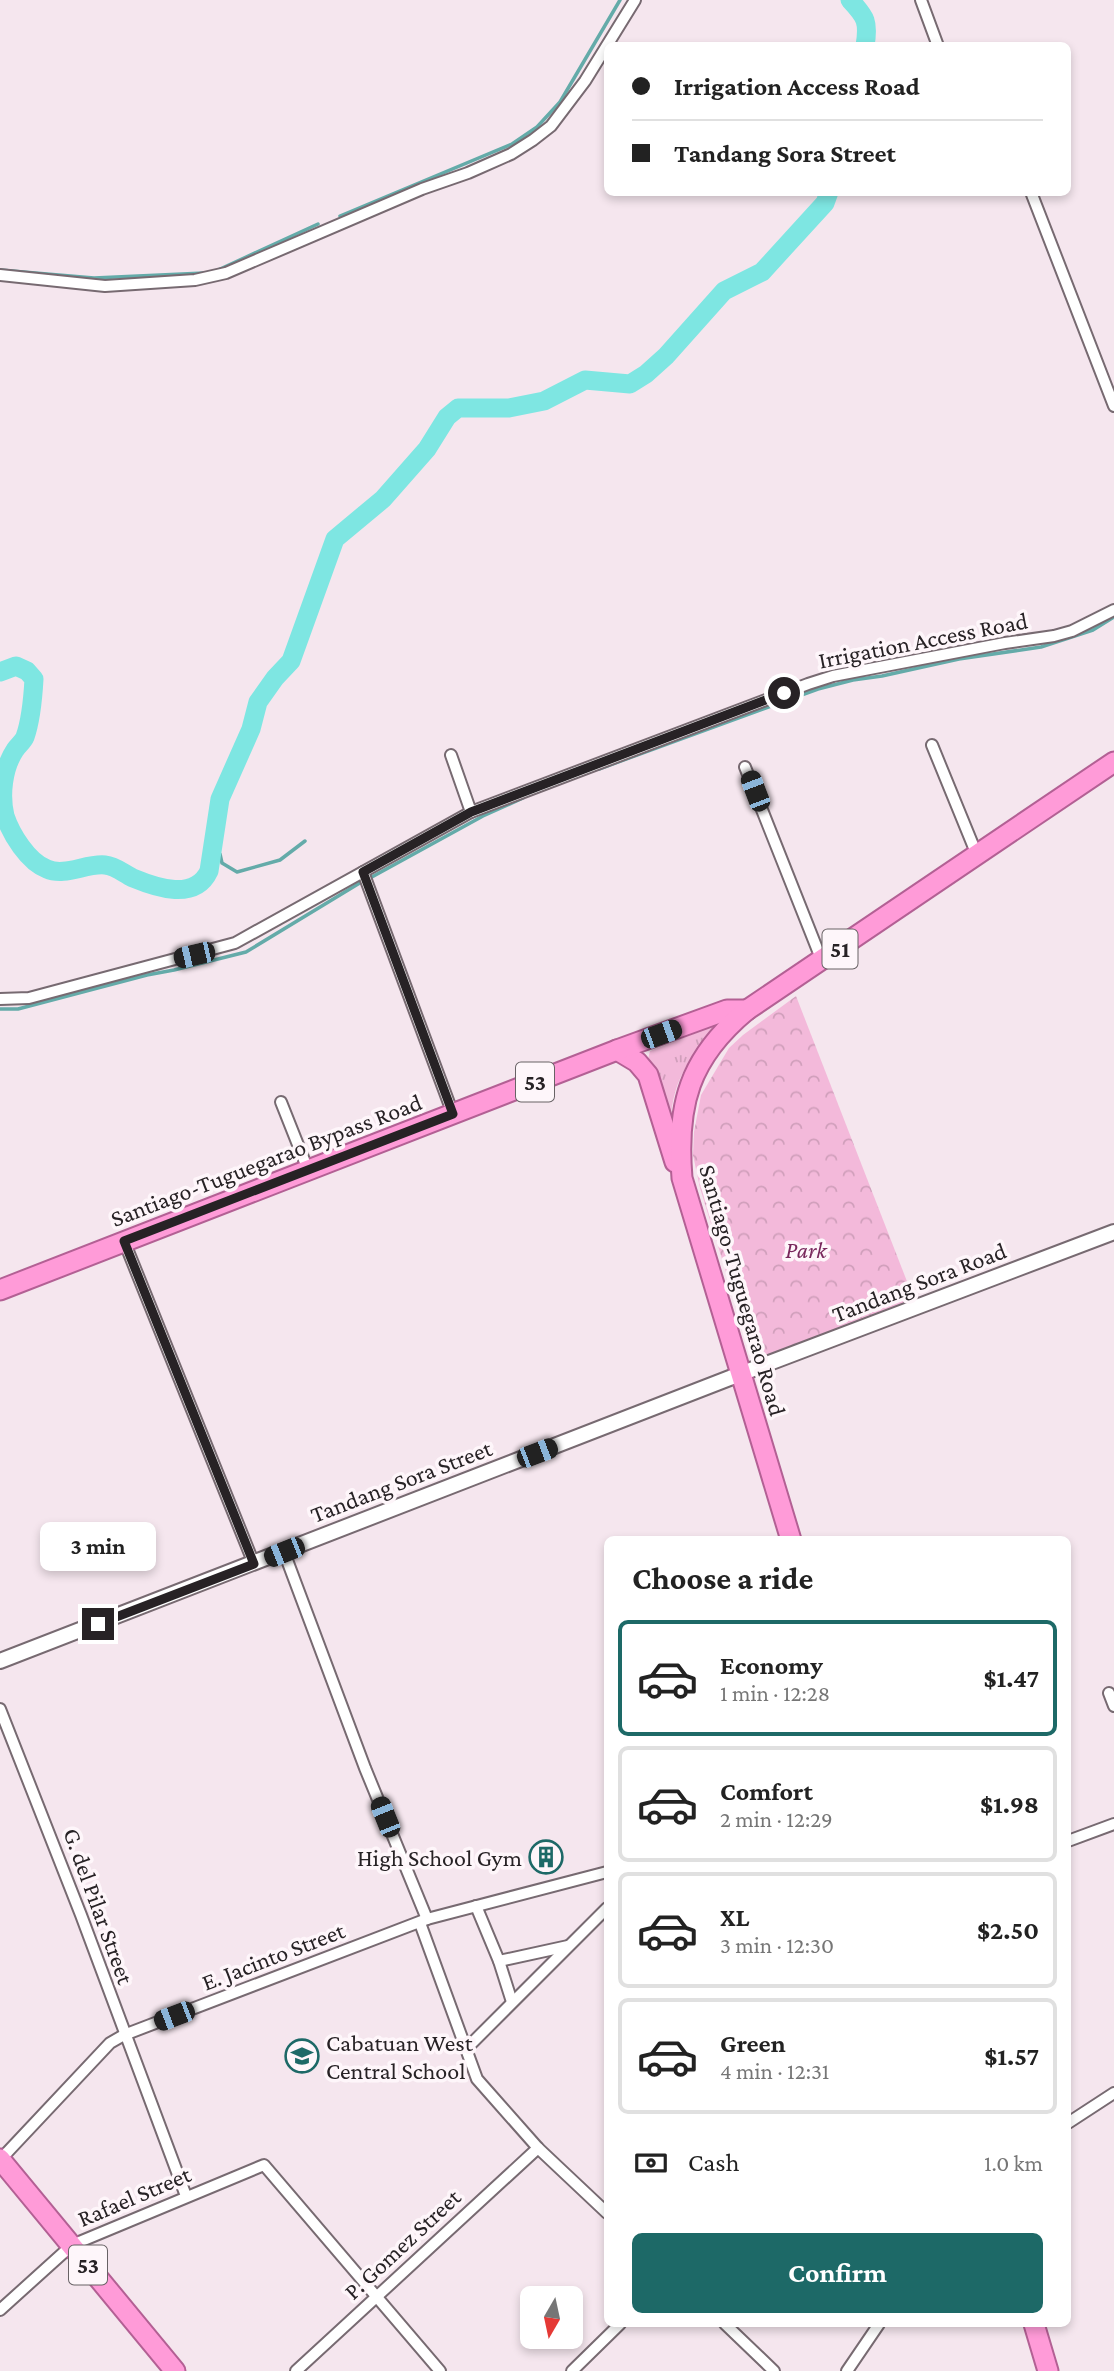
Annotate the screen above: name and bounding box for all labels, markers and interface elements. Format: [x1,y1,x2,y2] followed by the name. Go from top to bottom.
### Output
[674,72,920,101] text: Irrigation Access Road
[674,139,896,168] text: Tandang Sora Street
[816,606,1030,674] street label: Irrigation Access Road
[768,677,800,709] route start
[738,768,773,814] car
[822,930,858,968] road number: 51
[172,940,217,970] car
[638,1017,685,1051] car
[516,1063,554,1102] road number: 53
[107,1088,426,1232] street label: Santiago-Tuguegarao Bypass Road
[694,1161,792,1419] street label: Santiago-Tuguegarao Road
[785,1236,828,1263] park label: Park
[828,1236,1010,1328] street label: Tandang Sora Road
[307,1434,496,1528] street label: Tandang Sora Street
[514,1436,561,1470] car
[40,1522,156,1572] callout: 3 min
[70,1533,126,1559] text: 3 min
[261,1534,308,1570] car
[632,1560,813,1596] text: Choose a ride
[82,1608,114,1640] route end
[636,1647,699,1710] icon: car
[720,1651,823,1680] text: Economy
[983,1664,1039,1693] text: $1.47
[720,1680,830,1706] text: 1 min · 12:28
[636,1773,699,1836] icon: car
[720,1777,813,1806] text: Comfort
[980,1790,1039,1819] text: $1.98
[368,1794,403,1840] car
[720,1806,833,1832] text: 2 min · 12:29
[58,1824,140,1989] street label: G. del Pilar Street
[527,1838,565,1876] building icon: High School Gym
[357,1844,522,1871] place label: High School Gym
[636,1899,699,1962] icon: car
[720,1903,749,1932] text: XL
[198,1916,349,1996] street label: E. Jacinto Street
[977,1916,1039,1945] text: $2.50
[720,1932,834,1958] text: 3 min · 12:30
[151,1999,198,2033] car
[636,2025,699,2088] icon: car
[326,2029,474,2084] place label: Cabatuan West Central School
[720,2029,786,2058] text: Green
[283,2037,321,2075] school or university icon: Cabatuan West Central School
[984,2042,1039,2071] text: $1.57
[720,2058,829,2084] text: 4 min · 12:31
[632,2144,670,2182] icon: cash
[688,2148,739,2177] text: Cash
[984,2150,1043,2176] text: 1.0 km
[73,2160,195,2232] street label: Rafael Street
[338,2183,467,2305] street label: P. Gomez Street
[632,2233,1043,2313] button: Confirm
[69,2246,107,2284] road number: 53
[520,2286,583,2348] north arrow
[520,2286,583,2349] map controls

